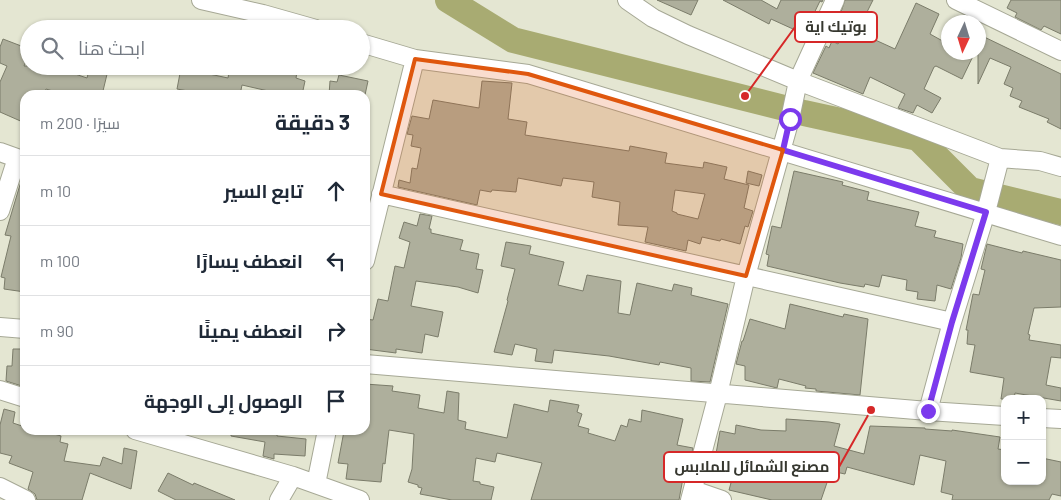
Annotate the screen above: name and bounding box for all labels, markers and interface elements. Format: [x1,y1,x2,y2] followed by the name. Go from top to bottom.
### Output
[795,12,877,42] callout: بوتيك اية
[941,15,986,60] north arrow
[805,17,867,36] text: بوتيك اية
[20,20,370,75] search box
[38,34,66,62] icon: search
[78,36,145,59] text: ابحث هنا
[779,108,802,131] route start
[275,109,350,134] text: 3 دقيقة
[40,113,120,132] text: سيرًا · 200 m
[322,177,350,205] icon: ahead
[224,179,303,202] text: تابع السير
[40,181,71,200] text: 10 m
[322,247,350,275] icon: left
[196,249,303,272] text: انعطف يسارًا
[40,251,80,270] text: 100 m
[322,317,350,345] icon: right
[198,319,303,342] text: انعطف يمينًا
[40,321,74,340] text: 90 m
[322,387,350,415] icon: arrive
[144,389,303,412] text: الوصول إلى الوجهة
[1001,395,1046,485] map controls
[1001,395,1046,440] button: +
[917,400,940,423] route end
[1001,440,1046,485] button: −
[664,452,839,482] callout: مصنع الشمائل للملابس
[675,457,829,477] text: مصنع الشمائل للملابس

